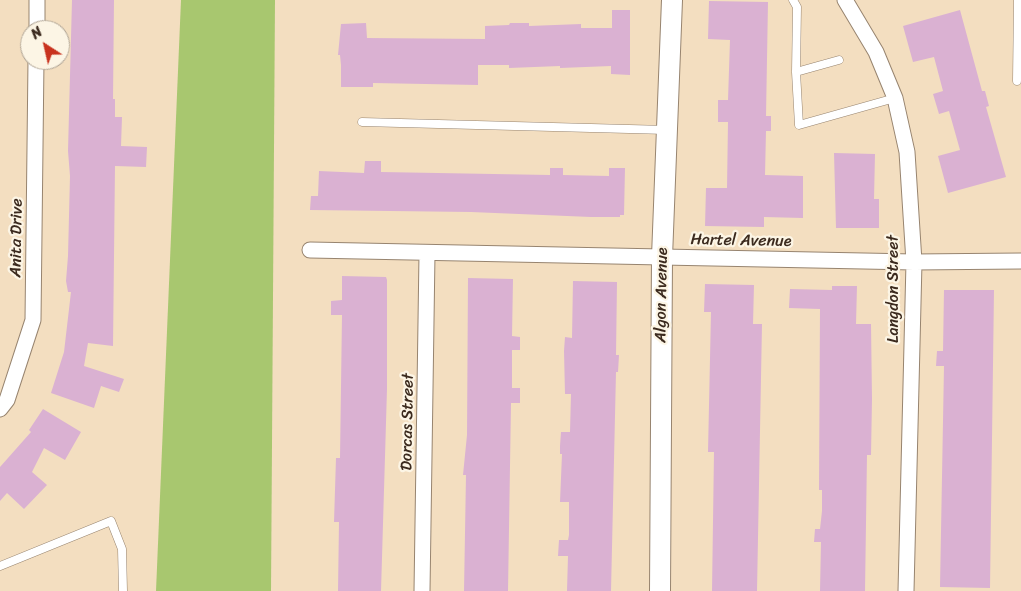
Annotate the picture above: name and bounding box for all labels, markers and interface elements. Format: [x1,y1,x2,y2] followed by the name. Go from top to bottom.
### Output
[20,20,70,70] north arrow
[26,20,48,46] text: N
[7,198,27,278] street label: Anita Drive
[690,231,792,251] street label: Hartel Avenue
[884,235,904,343] street label: Langdon Street
[652,247,672,343] street label: Algon Avenue
[398,373,418,471] street label: Dorcas Street

